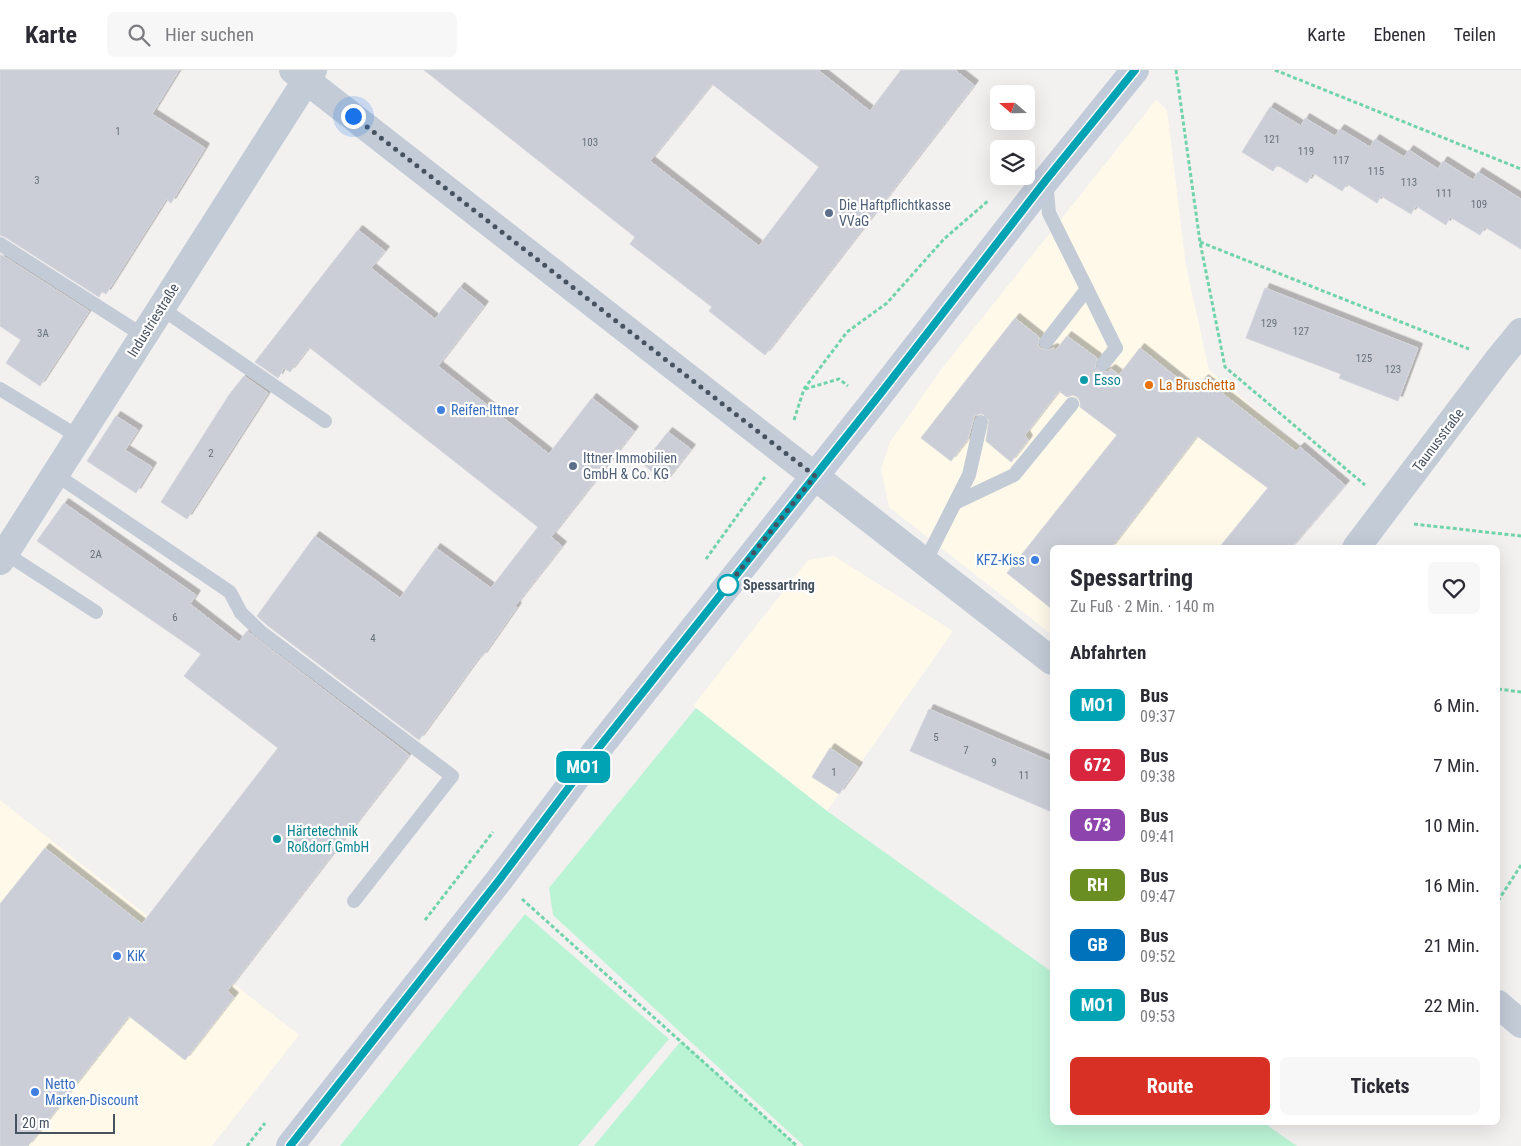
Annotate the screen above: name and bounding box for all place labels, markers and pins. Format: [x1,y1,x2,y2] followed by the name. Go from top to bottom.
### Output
[839,197,951,229] place label: Die Haftpflichtkasse VVaG
[823,207,835,219] marker: Die Haftpflichtkasse VVaG
[1094,372,1121,388] place label: Esso
[1078,374,1090,386] marker: Esso
[1159,377,1235,393] place label: La Bruschetta
[1143,379,1155,391] marker: La Bruschetta
[451,402,519,418] place label: Reifen-Ittner
[435,404,447,416] marker: Reifen-Ittner
[583,450,677,482] place label: Ittner Immobilien GmbH & Co. KG
[567,460,579,472] marker: Ittner Immobilien GmbH & Co. KG
[976,552,1025,568] place label: KFZ-Kiss
[1029,554,1041,566] marker: KFZ-Kiss
[717,574,739,596] marker: Spessartring
[743,577,815,593] place label: Spessartring
[287,823,369,855] place label: Härtetechnik Roßdorf GmbH
[271,833,283,845] marker: Härtetechnik Roßdorf GmbH
[127,948,146,964] place label: KiK
[111,950,123,962] marker: KiK
[45,1076,138,1108] place label: Netto Marken-Discount
[29,1086,41,1098] marker: Netto Marken-Discount

